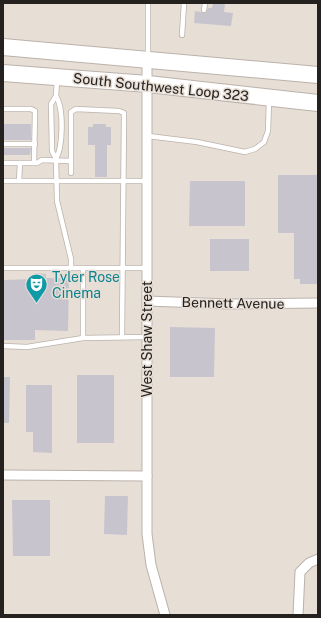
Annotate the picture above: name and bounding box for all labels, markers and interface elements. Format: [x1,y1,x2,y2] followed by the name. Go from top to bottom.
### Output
[72,70,250,104] street label: South Southwest Loop 323
[52,269,120,301] place label: Tyler Rose Cinema
[23,272,49,305] theatre icon: Tyler Rose Cinema
[139,281,155,397] street label: West Shaw Street
[181,294,285,312] street label: Bennett Avenue

